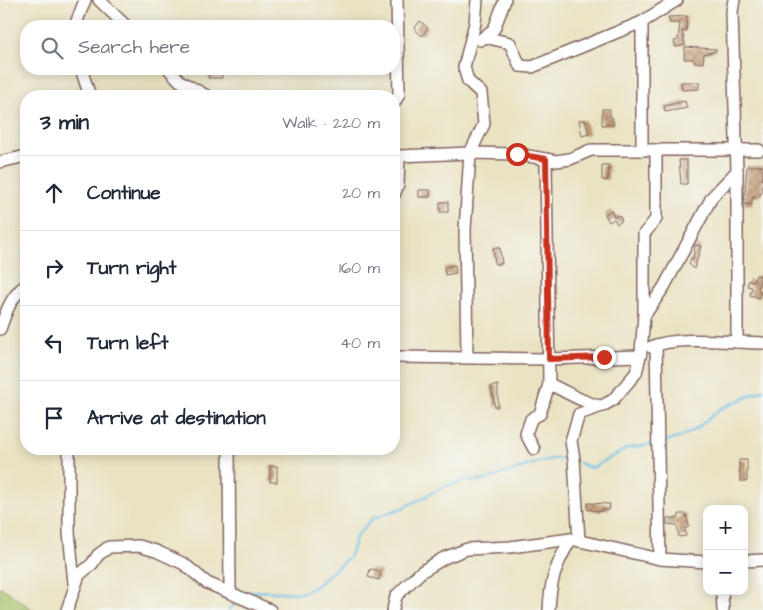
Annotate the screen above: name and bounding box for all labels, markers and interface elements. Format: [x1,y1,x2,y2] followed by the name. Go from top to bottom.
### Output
[20,20,400,75] search box
[38,34,66,62] icon: search
[78,34,190,61] text: Search here
[40,108,89,137] text: 3 min
[282,112,380,134] text: Walk · 220 m
[506,143,529,166] route start
[40,179,68,207] icon: ahead
[87,180,161,207] text: Continue
[342,182,380,204] text: 20 m
[40,254,68,282] icon: right
[87,255,176,282] text: Turn right
[339,257,380,279] text: 160 m
[40,329,68,357] icon: left
[87,330,168,357] text: Turn left
[340,332,380,354] text: 40 m
[593,346,616,369] route end
[40,404,68,432] icon: arrive
[87,405,266,432] text: Arrive at destination
[703,505,748,595] map controls
[703,505,748,550] button: +
[703,550,748,595] button: −

